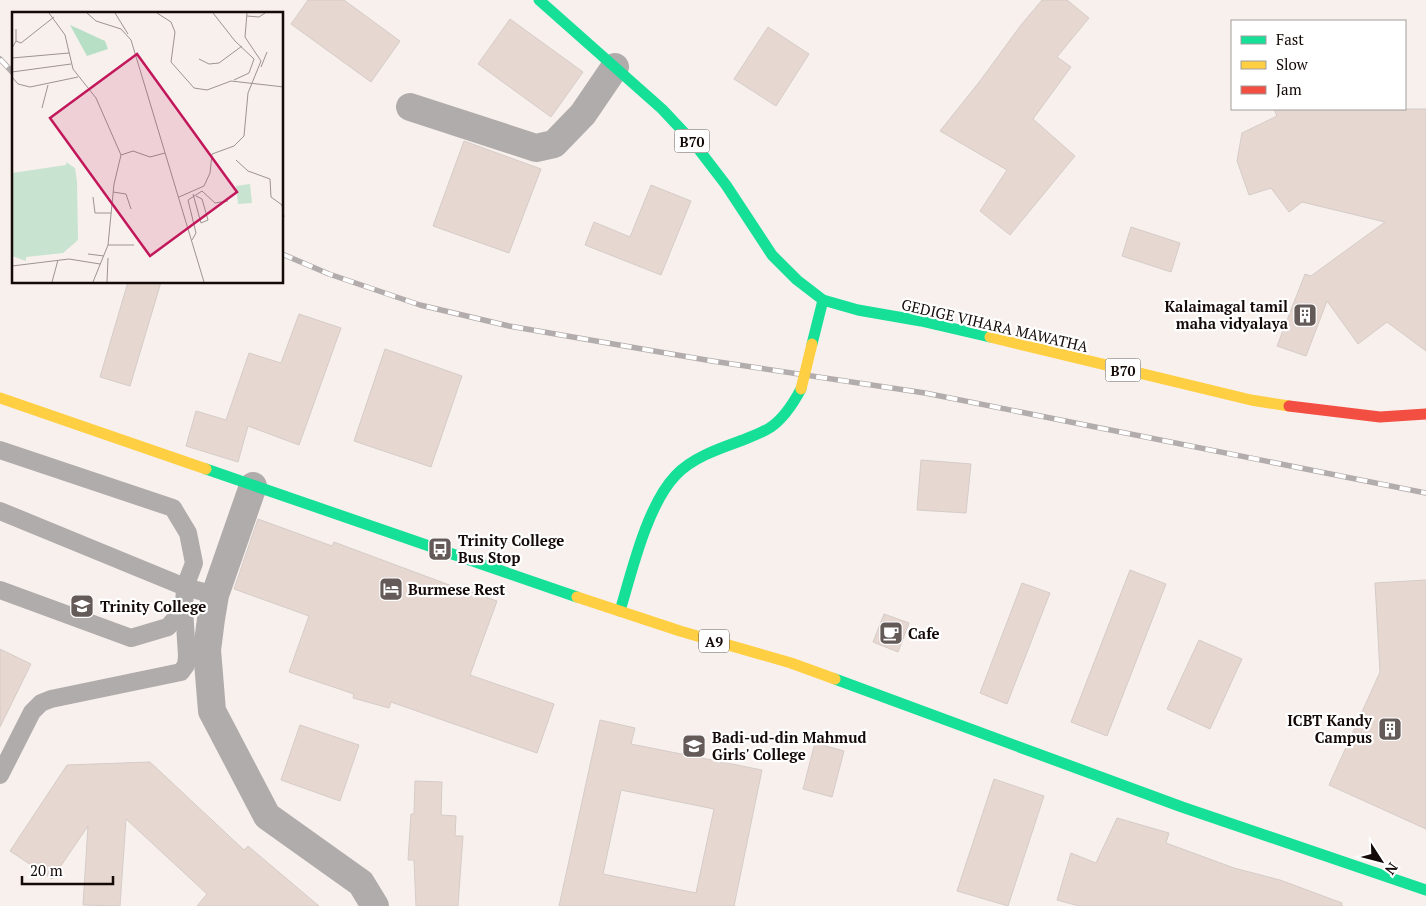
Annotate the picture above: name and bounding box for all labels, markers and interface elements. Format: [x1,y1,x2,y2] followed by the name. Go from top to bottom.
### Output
[12,12,284,284] inset map
[1231,20,1406,110] legend
[1276,29,1304,49] text: Fast
[1276,54,1309,74] text: Slow
[1276,79,1302,99] text: Jam
[674,130,710,152] road number: B70
[900,294,1091,356] street label: GEDIGE VIHARA MAWATHA
[1164,296,1289,333] place label: Kalaimagal tamil maha vidyalaya
[1292,302,1318,328] building icon: Kalaimagal tamil maha vidyalaya
[1106,358,1140,382] road number: B70
[458,530,564,567] place label: Trinity College Bus Stop
[427,536,453,562] bus stop icon: Trinity College Bus Stop
[378,576,404,602] hotel icon: Burmese Rest
[408,579,505,599] place label: Burmese Rest
[69,593,95,619] school or university icon: Trinity College
[100,596,206,616] place label: Trinity College
[878,620,904,646] cafe icon: Cafe
[908,623,940,643] place label: Cafe
[699,630,729,652] road number: A9
[1287,710,1373,747] place label: ICBT Kandy Campus
[1377,716,1403,742] building icon: ICBT Kandy Campus
[712,727,867,764] place label: Badi-ud-din Mahmud Girls' College
[681,733,707,759] school or university icon: Badi-ud-din Mahmud Girls' College
[1356,836,1406,886] north arrow
[22,854,114,886] scale bar
[1381,859,1403,879] text: N
[30,860,63,880] text: 20 m

